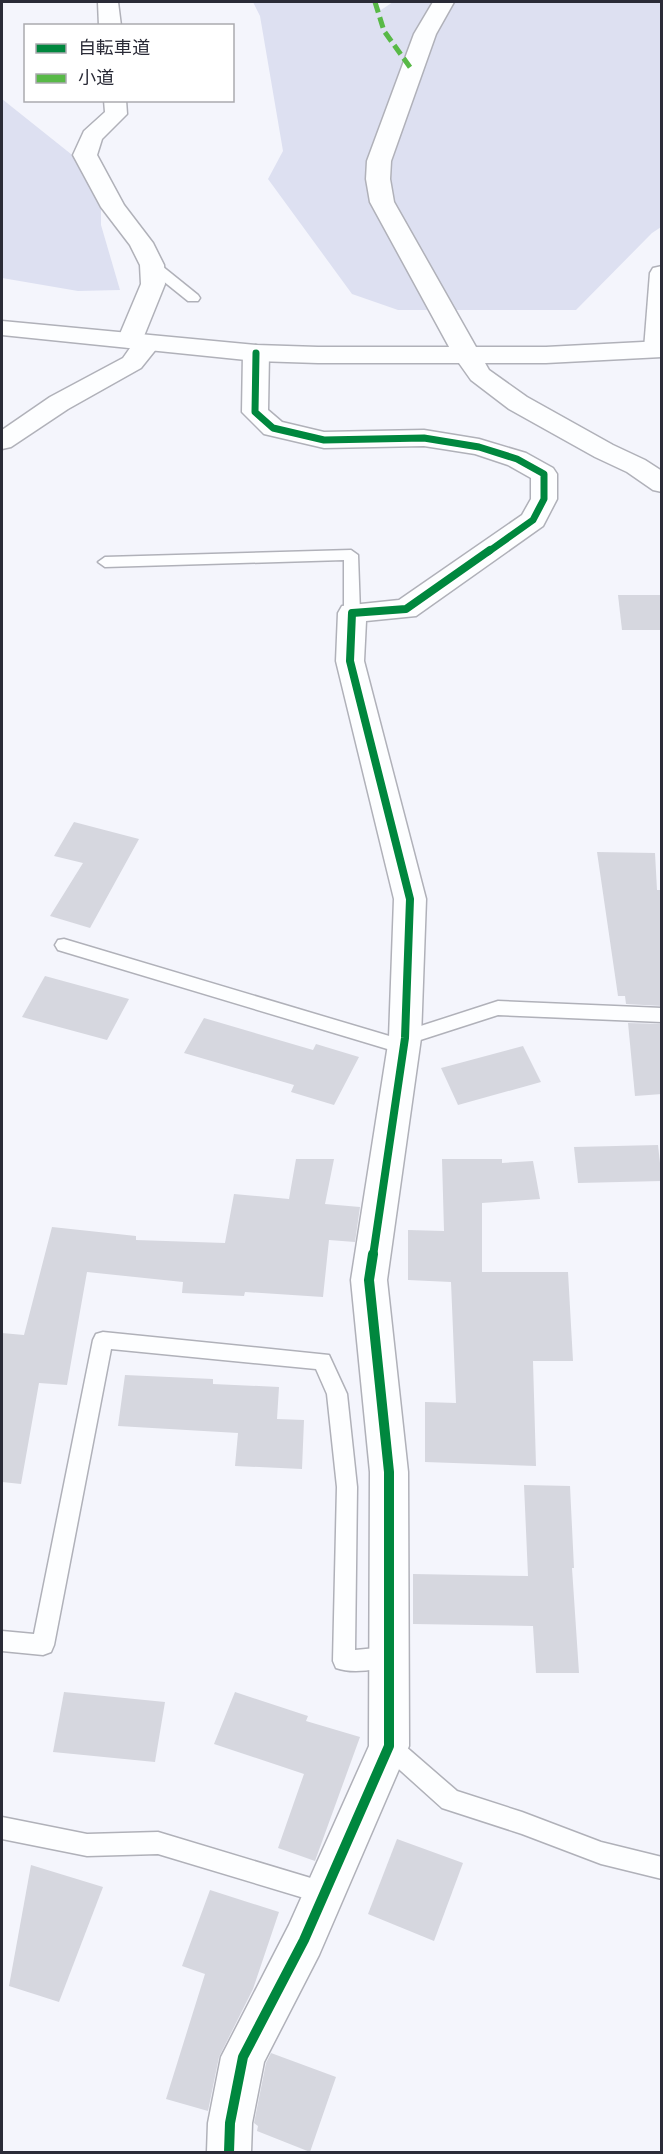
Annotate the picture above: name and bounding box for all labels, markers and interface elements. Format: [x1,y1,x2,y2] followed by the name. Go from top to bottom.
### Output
[24,24,234,102] legend
[78,35,150,59] text: 自転車道
[78,65,114,89] text: 小道

